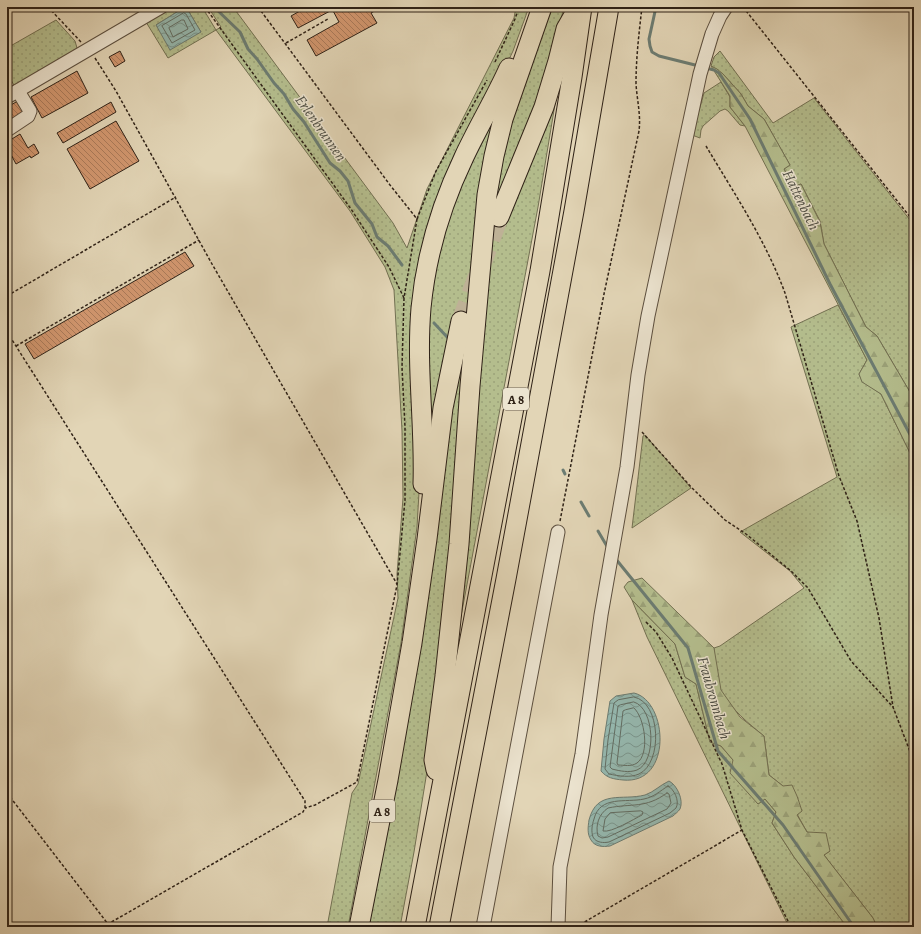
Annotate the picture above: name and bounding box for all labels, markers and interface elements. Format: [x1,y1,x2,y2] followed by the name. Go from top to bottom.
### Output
[291,91,351,165] water label: Erlenbrunnen
[778,166,824,234] water label: Hattenbach
[503,388,529,410] road number: A 8
[693,654,735,742] water label: Fraubronnbach
[369,800,395,822] road number: A 8

